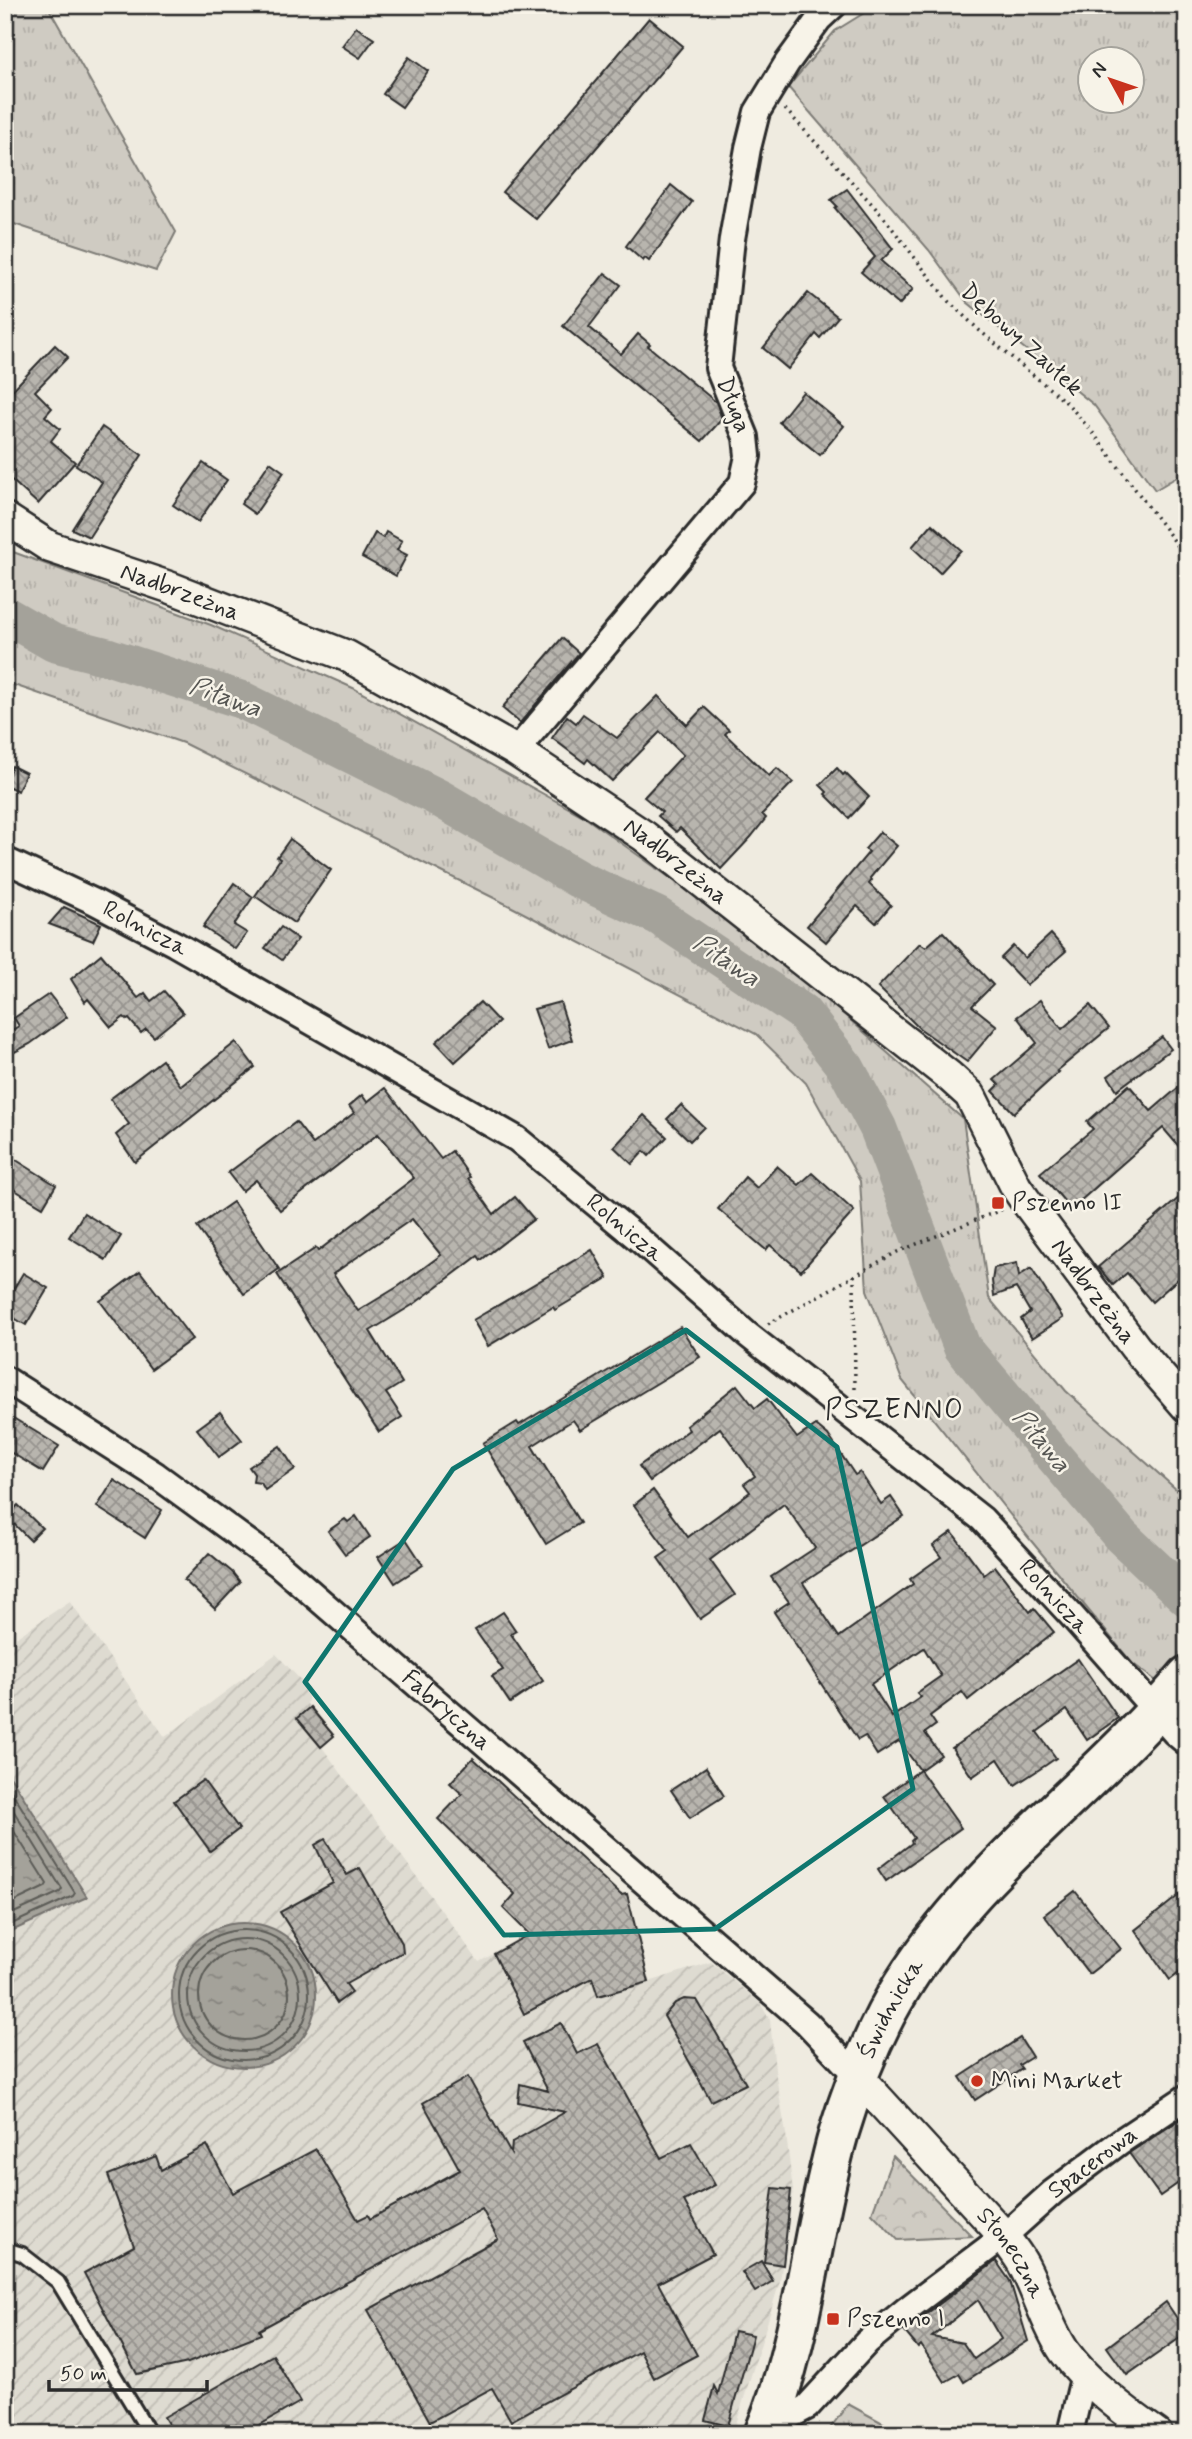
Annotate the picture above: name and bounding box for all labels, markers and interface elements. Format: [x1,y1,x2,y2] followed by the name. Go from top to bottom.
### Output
[1076,46,1146,116] north arrow
[1085,57,1113,83] text: N
[953,277,1089,403] street label: Dębowy Zaułek
[708,373,758,437] street label: Długa
[116,556,244,628] street label: Nadbrzeżna
[185,669,266,727] water label: Piława
[617,811,734,912] street label: Nadbrzeżna
[97,893,194,964] street label: Rolnicza
[686,926,766,996] water label: Piława
[580,1187,670,1269] street label: Rolnicza
[1012,1188,1122,1219] place label: Pszenno II
[990,1195,1006,1211] marker: Pszenno II
[1044,1232,1143,1351] street label: Nadbrzeżna
[825,1392,965,1429] district label: PSZENNO
[1004,1402,1078,1480] water label: Piława
[1012,1553,1097,1641] street label: Rolnicza
[395,1663,498,1757] street label: Fabryczna
[851,1952,932,2063] street label: Świdnicka
[991,2066,1123,2097] place label: Mini Market
[969,2073,985,2089] marker: Mini Market
[1041,2119,1144,2206] street label: Spacerowa
[970,2200,1053,2304] street label: Słoneczna
[847,2304,944,2335] place label: Pszenno I
[825,2311,841,2327] marker: Pszenno I
[49,2348,206,2392] scale bar
[60,2360,107,2388] text: 50 m

